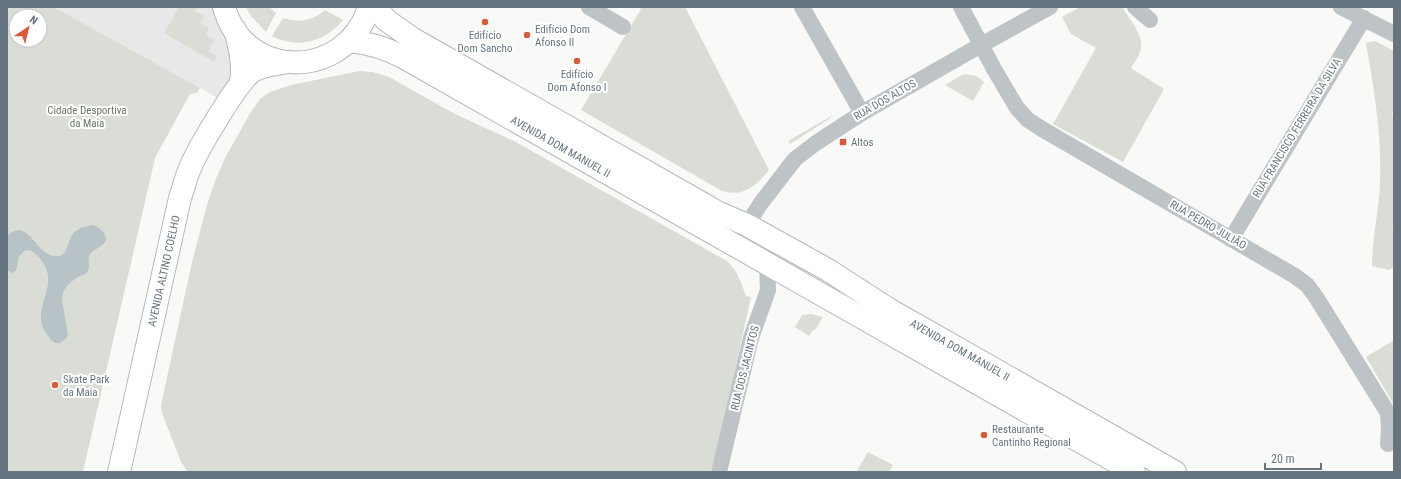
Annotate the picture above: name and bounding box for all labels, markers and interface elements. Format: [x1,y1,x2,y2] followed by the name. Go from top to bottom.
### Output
[8,8,48,48] north arrow
[27,13,40,28] text: N
[480,17,490,27] marker: Edifício Dom Sancho
[535,23,590,49] place label: Edifício Dom Afonso II
[458,29,513,55] place label: Edifício Dom Sancho
[522,30,532,40] marker: Edifício Dom Afonso II
[1250,55,1344,200] street label: RUA FRANCISCO FERREIRA DA SILVA
[572,56,582,66] marker: Edifício Dom Afonso I
[547,68,607,94] place label: Edifício Dom Afonso I
[851,77,919,123] street label: RUA DOS ALTOS
[47,104,127,130] park label: Cidade Desportiva da Maia
[509,113,613,180] street label: AVENIDA DOM MANUEL II
[851,136,874,149] place label: Altos
[838,137,848,147] marker: Altos
[1167,198,1249,252] street label: RUA PEDRO JULIÃO
[145,214,182,328] street label: AVENIDA ALTINO COELHO
[908,316,1012,383] street label: AVENIDA DOM MANUEL II
[728,324,762,412] street label: RUA DOS JACINTOS
[63,373,110,399] place label: Skate Park da Maia
[50,380,60,390] marker: Skate Park da Maia
[992,423,1071,449] place label: Restaurante Cantinho Regional
[979,430,989,440] marker: Restaurante Cantinho Regional
[1265,445,1321,471] scale bar
[1271,452,1295,466] text: 20 m

